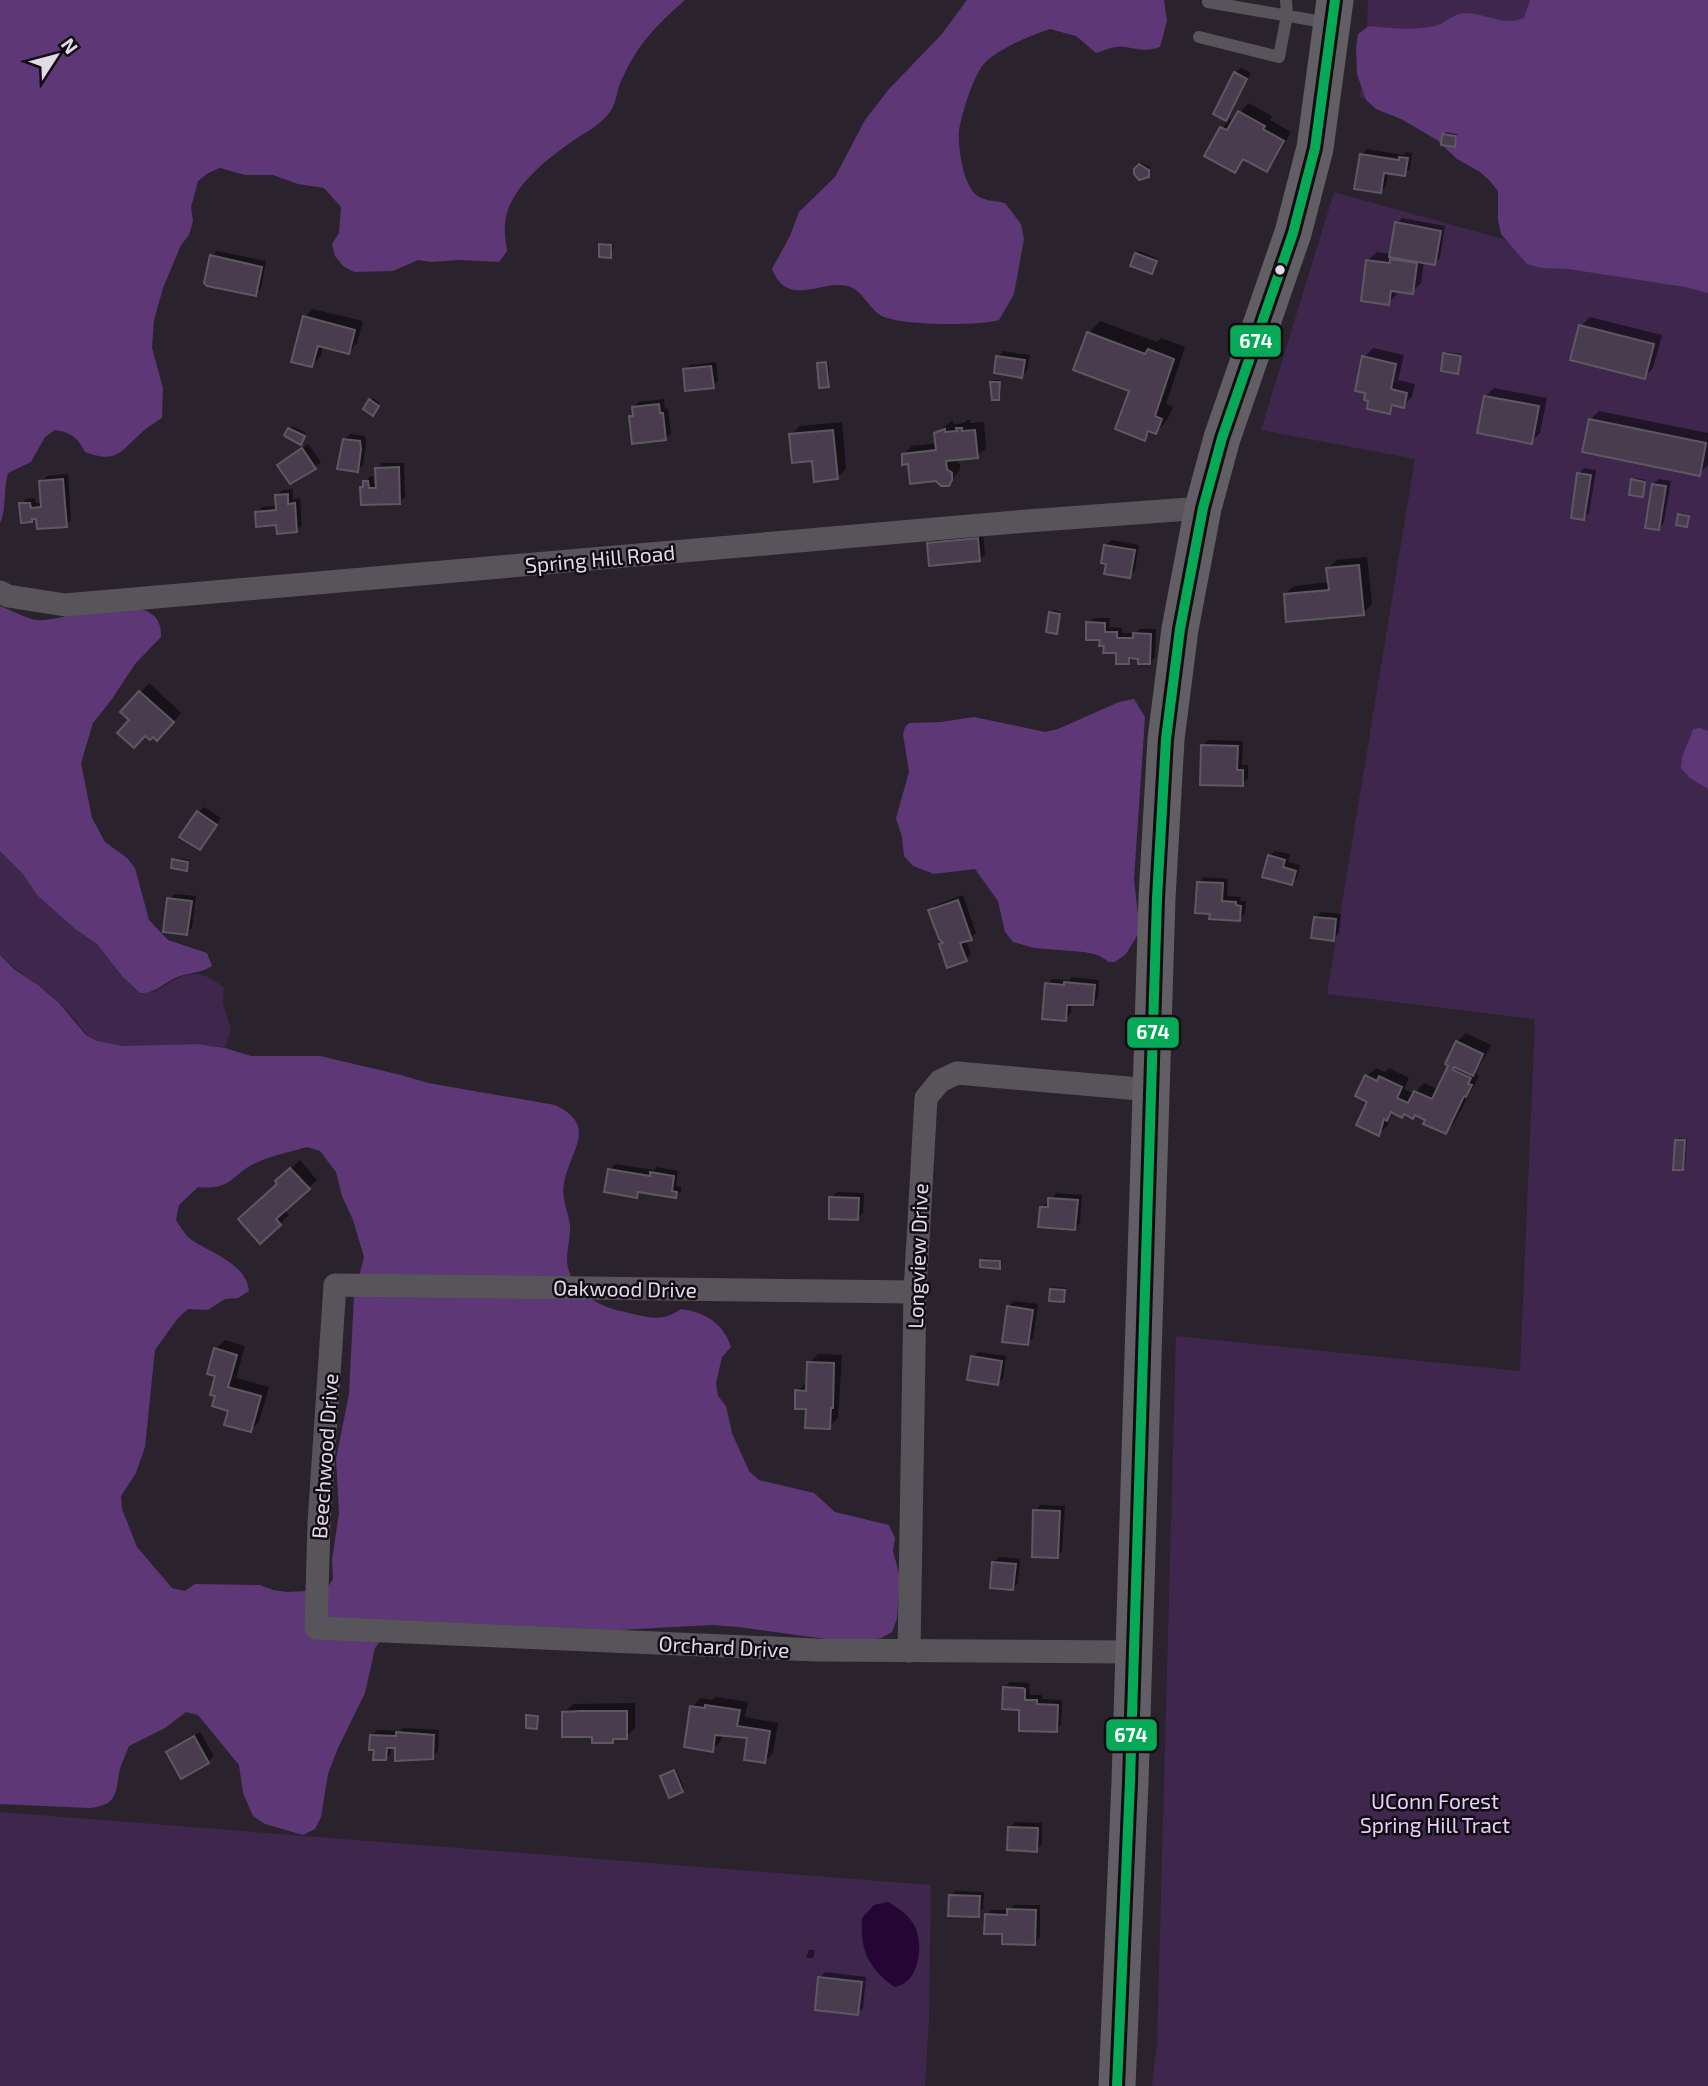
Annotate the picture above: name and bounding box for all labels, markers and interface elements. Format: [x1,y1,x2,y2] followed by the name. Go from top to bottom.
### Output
[21,21,91,91] north arrow
[57,33,83,58] text: N
[1273,263,1287,277] unlabelled marker
[1229,324,1282,358] line badge: 674
[1239,329,1273,352] text: 674
[524,539,676,577] street label: Spring Hill Road
[1126,1016,1180,1049] line badge: 674
[1136,1020,1170,1043] text: 674
[902,1183,932,1329] street label: Longview Drive
[553,1274,697,1302] street label: Oakwood Drive
[306,1372,342,1540] street label: Beechwood Drive
[658,1630,790,1662] street label: Orchard Drive
[1105,1718,1158,1752] line badge: 674
[1114,1723,1148,1746] text: 674
[1360,1788,1510,1837] park label: UConn Forest Spring Hill Tract

